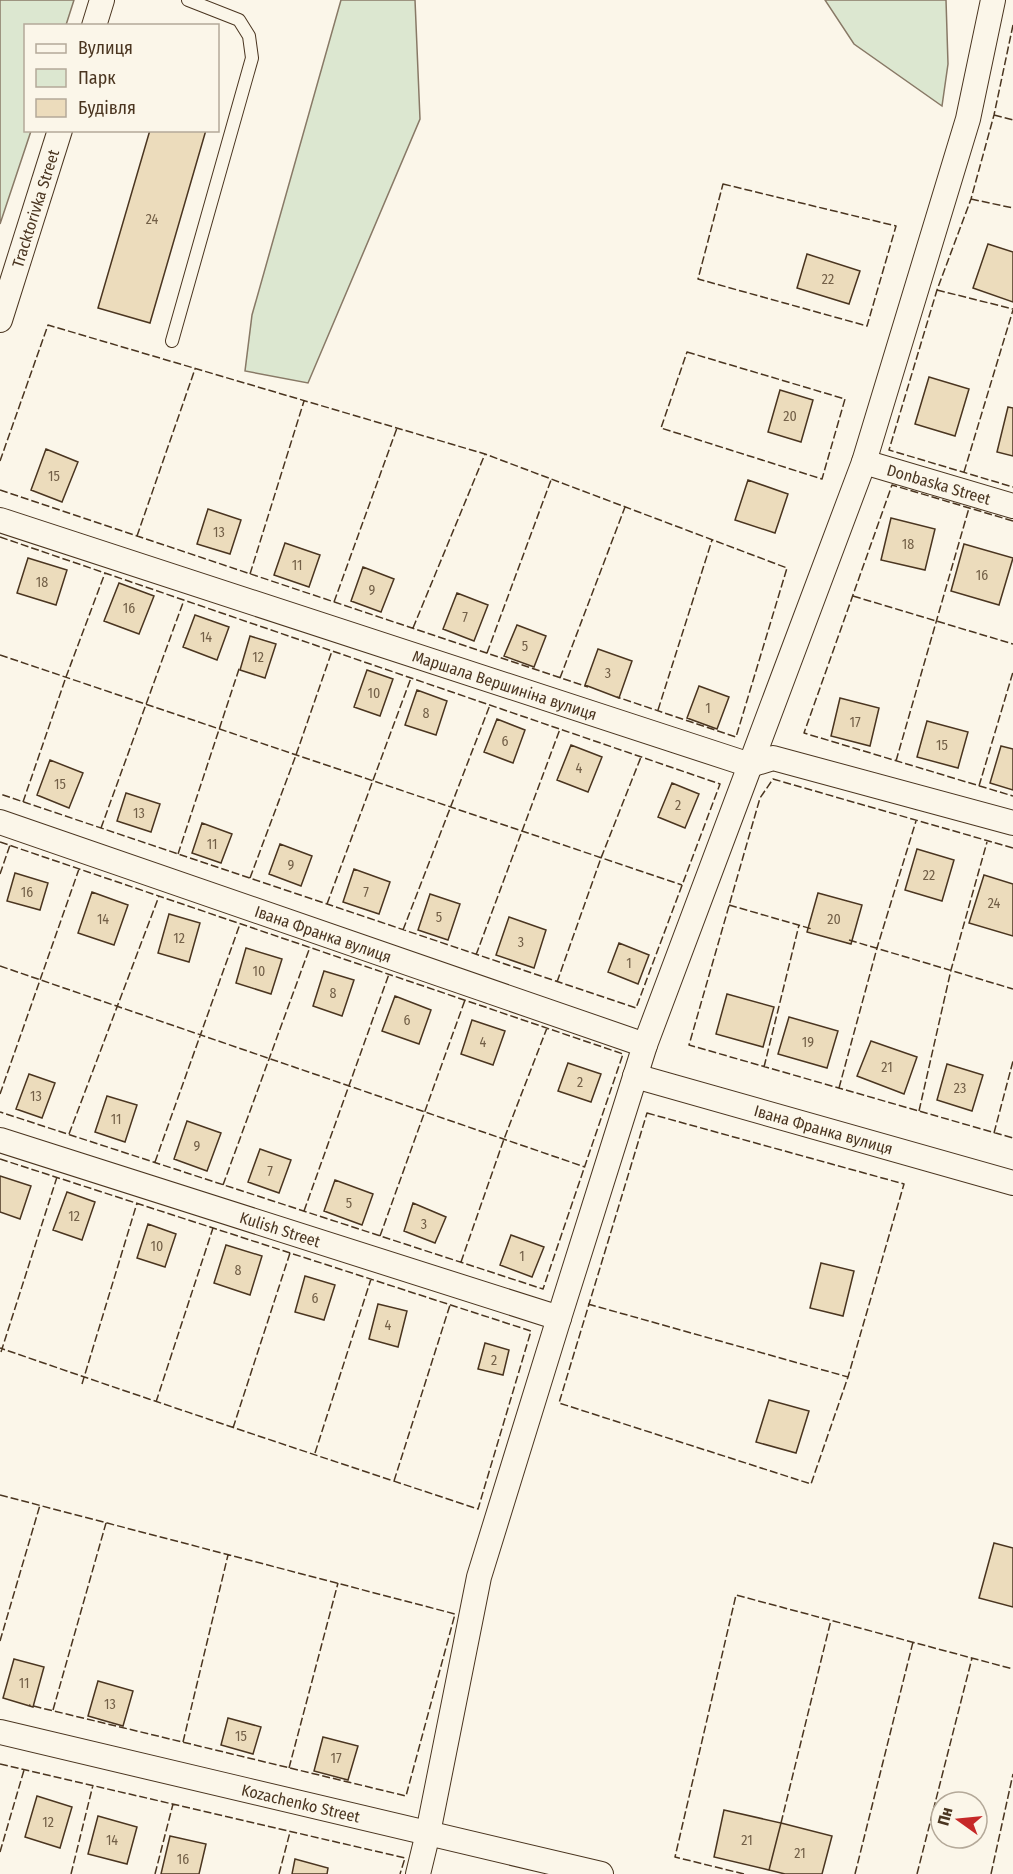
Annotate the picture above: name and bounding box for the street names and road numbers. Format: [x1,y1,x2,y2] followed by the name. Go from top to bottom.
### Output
[8,146,63,270] street label: Tracktorivka Street
[885,460,994,509] street label: Donbaska Street
[410,646,599,724] street label: Маршала Вершиніна вулиця
[252,901,394,966] street label: Івана Франка вулиця
[752,1101,895,1158] street label: Івана Франка вулиця
[238,1208,323,1251] street label: Kulish Street
[240,1780,363,1826] street label: Kozachenko Street

